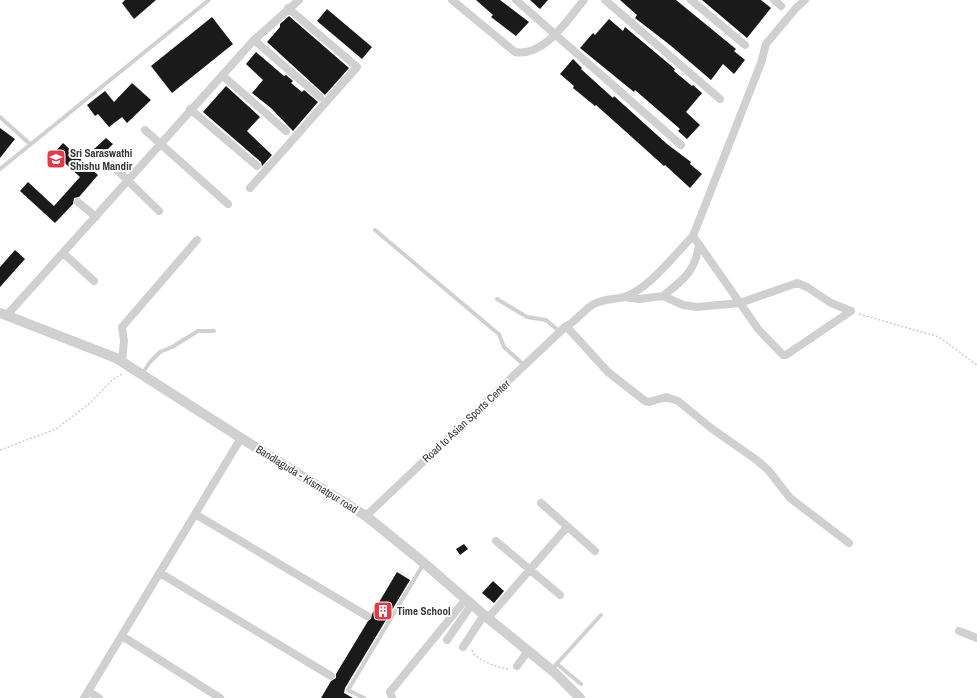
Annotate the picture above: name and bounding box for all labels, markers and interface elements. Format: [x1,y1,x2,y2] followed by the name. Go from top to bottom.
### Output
[70,146,133,173] place label: Sri Saraswathi Shishu Mandir
[45,148,67,170] school or university icon: Sri Saraswathi Shishu Mandir
[419,377,513,465] street label: Road to Asian Sports Center
[253,442,361,516] street label: Bandlaguda - Kismatpur road
[372,600,394,622] building icon: Time School
[397,604,450,618] place label: Time School

